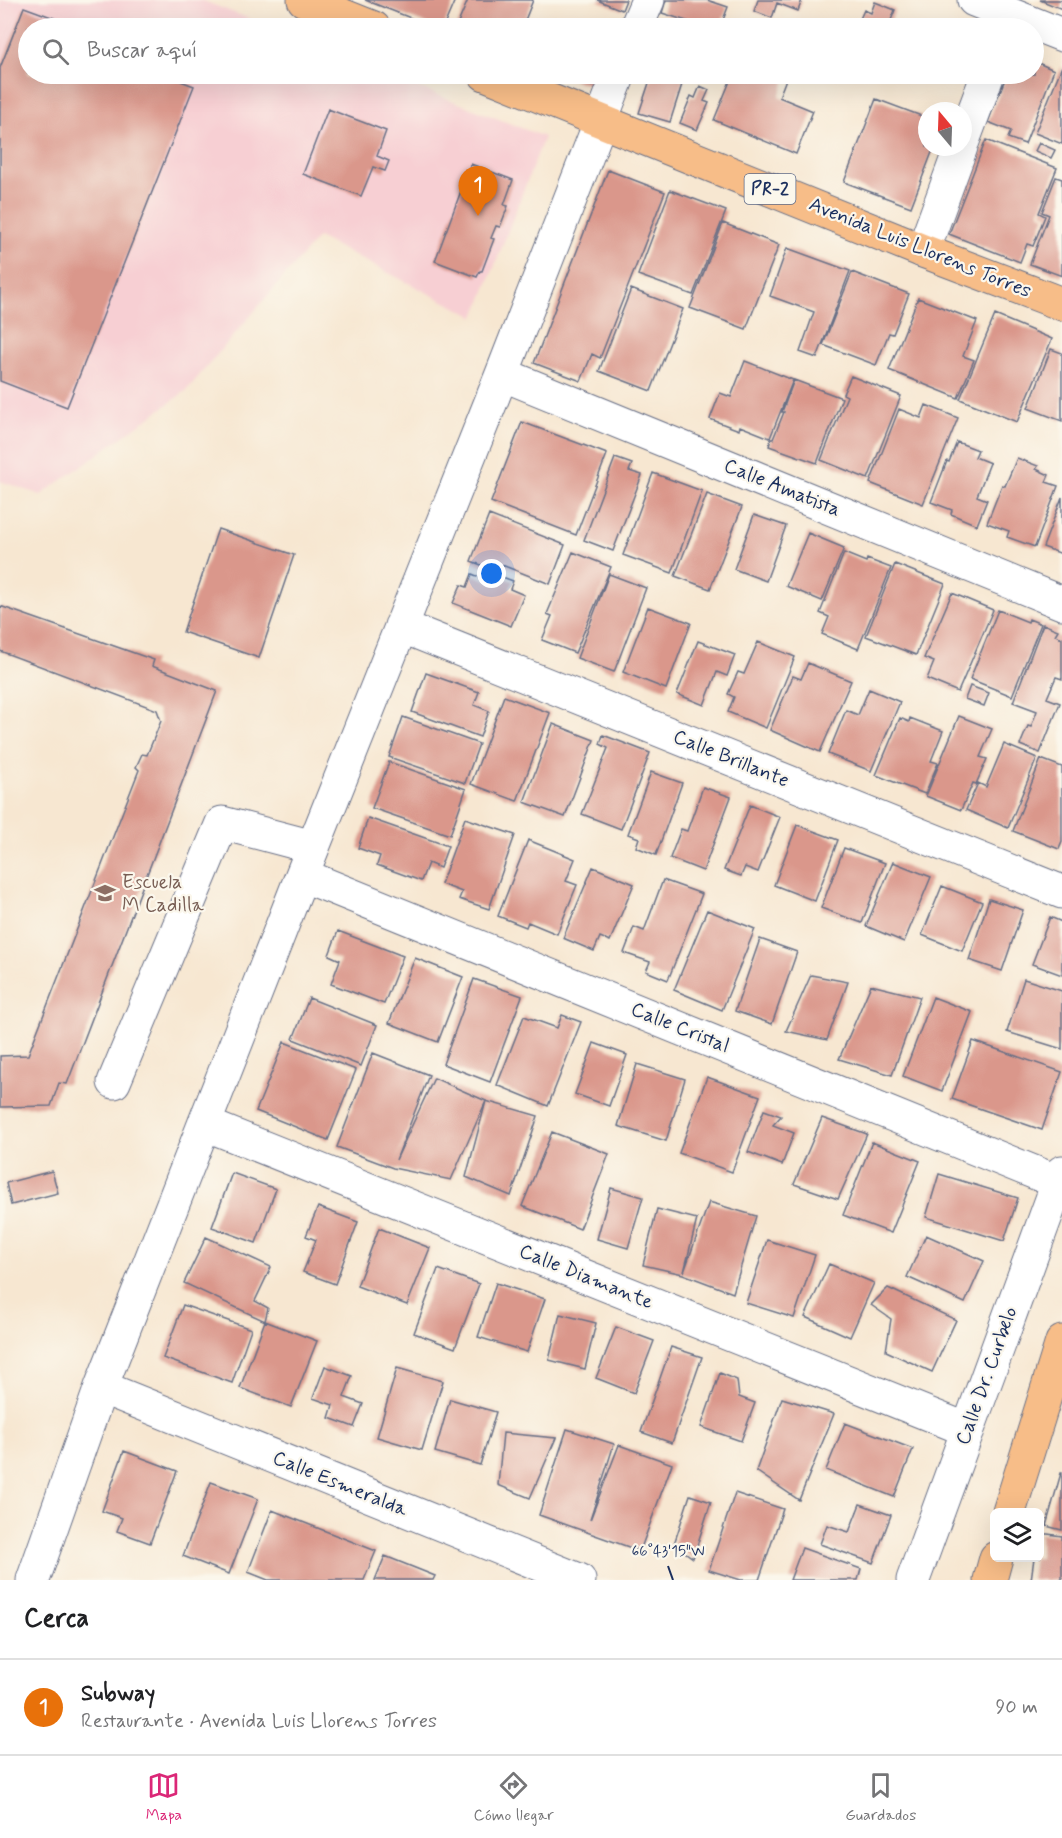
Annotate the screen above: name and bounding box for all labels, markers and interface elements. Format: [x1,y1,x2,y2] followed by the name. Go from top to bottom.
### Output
[18,18,1044,84] search box
[39,35,72,68] icon: search
[87,37,198,65] text: Buscar aquí
[918,102,972,156] north arrow
[458,166,498,216] pin: 1
[744,174,796,204] road number: PR-2
[805,191,1035,305] street label: Avenida Luis Llorens Torres
[720,452,844,524] street label: Calle Amatista
[477,559,506,588] your location
[669,724,793,794] street label: Calle Brillante
[122,869,205,919] place label: Escuela M Cadilla
[93,881,117,905] school or university icon: Escuela M Cadilla
[627,996,733,1060] street label: Calle Cristal
[515,1238,657,1316] street label: Calle Diamante
[950,1303,1024,1449] street label: Calle Dr. Curbelo
[269,1445,412,1524] street label: Calle Esmeralda
[990,1508,1044,1562] map controls
[990,1508,1044,1562] button: layers
[631,1542,705,1562] text: 66°43'15"W
[24,1602,89,1636] text: Cerca
[81,1680,155,1708] text: Subway
[39,1694,48,1721] text: 1
[995,1694,1038,1721] text: 90 m
[81,1708,437,1735] text: Restaurante · Avenida Luis Llorens Torres
[146,1769,182,1826] tab: Mapa
[474,1769,554,1826] tab: Cómo llegar
[845,1769,916,1826] tab: Guardados

